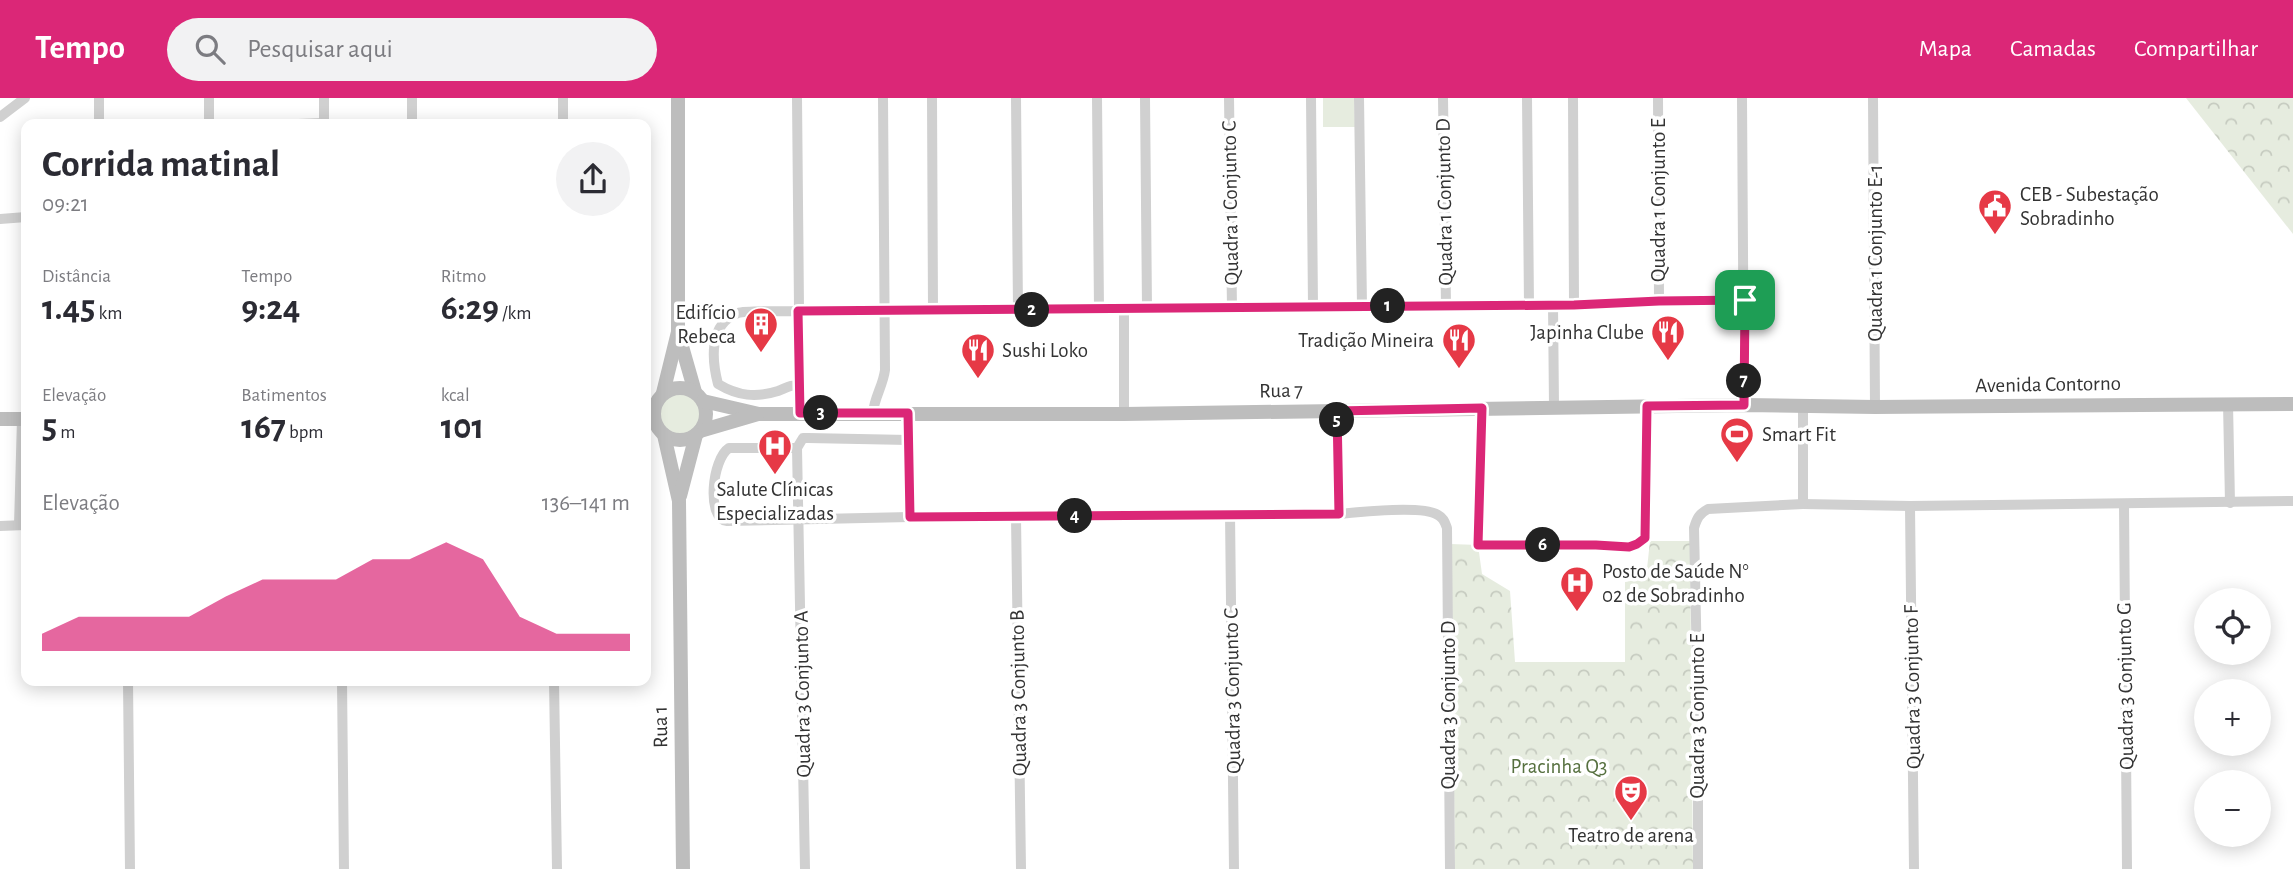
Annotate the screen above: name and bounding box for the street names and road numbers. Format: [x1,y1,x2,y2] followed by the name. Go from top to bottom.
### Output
[1433,118,1456,286] street label: Quadra 1 Conjunto D
[1648,118,1669,282] street label: Quadra 1 Conjunto E
[1219,120,1242,285] street label: Quadra 1 Conjunto C
[1865,165,1886,341] street label: Quadra 1 Conjunto E-1
[1975,373,2121,396] street label: Avenida Contorno
[1259,380,1303,401] street label: Rua 7
[2114,602,2137,770] street label: Quadra 3 Conjunto G
[1901,604,1924,769] street label: Quadra 3 Conjunto F
[1221,608,1244,774] street label: Quadra 3 Conjunto C
[791,610,814,778] street label: Quadra 3 Conjunto A
[1007,610,1030,776] street label: Quadra 3 Conjunto B
[1438,621,1459,789] street label: Quadra 3 Conjunto D
[1687,633,1708,799] street label: Quadra 3 Conjunto E
[650,706,671,748] street label: Rua 1

